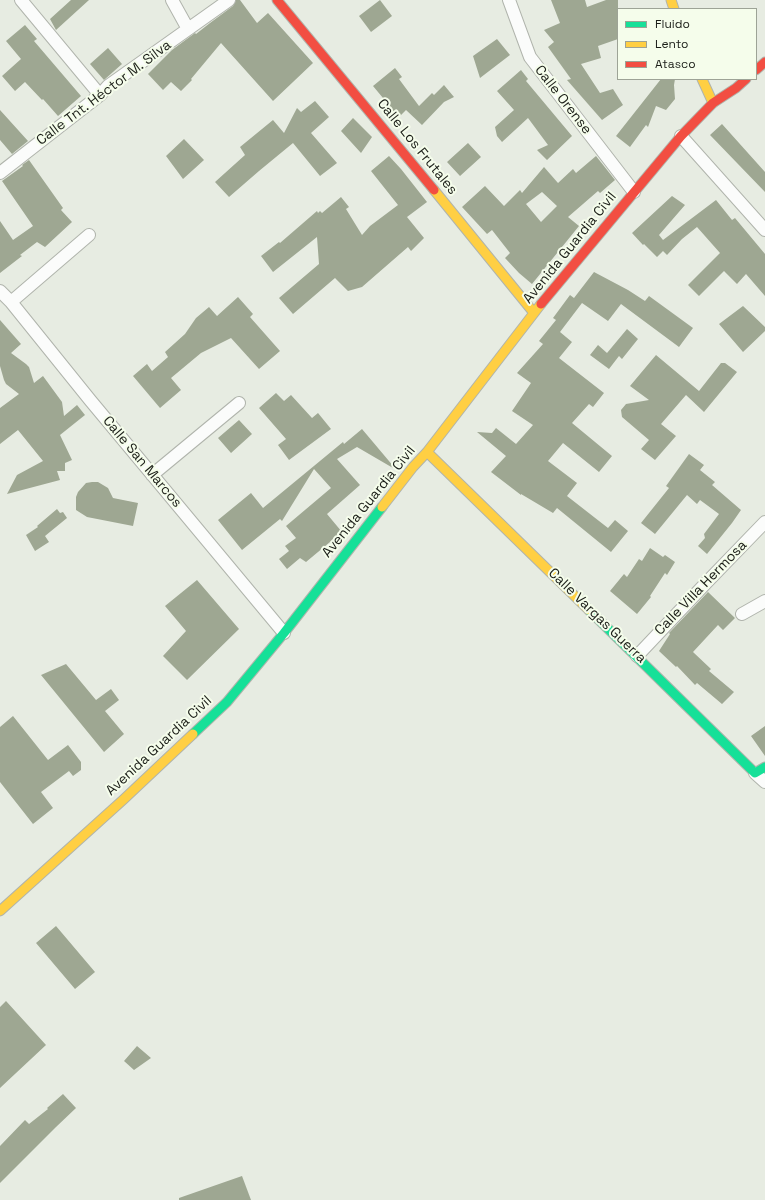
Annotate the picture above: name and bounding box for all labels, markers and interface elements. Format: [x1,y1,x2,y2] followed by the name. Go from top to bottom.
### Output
[617,8,757,80] legend
[655,16,690,32] text: Fluido
[655,36,689,52] text: Lento
[33,37,175,149] street label: Calle Tnt. Héctor M. Silva
[655,56,696,72] text: Atasco
[531,62,595,138] street label: Calle Orense
[373,96,461,198] street label: Calle Los Frutales
[520,189,620,307] street label: Avenida Guardia Civil
[99,413,185,511] street label: Calle San Marcos
[319,443,419,561] street label: Avenida Guardia Civil
[651,537,751,639] street label: Calle Villa Hermosa
[545,565,649,667] street label: Calle Vargas Guerra
[103,693,215,799] street label: Avenida Guardia Civil

